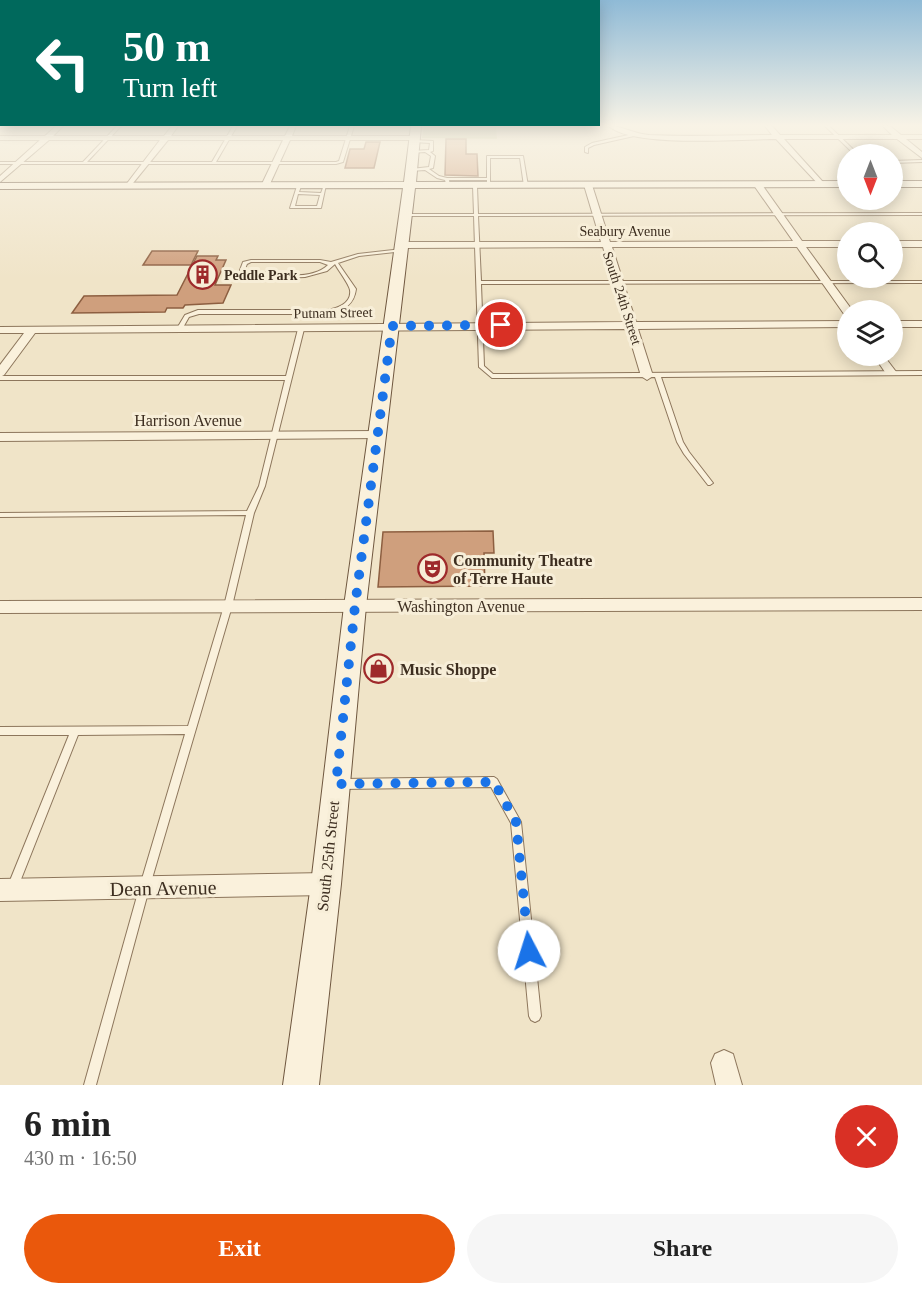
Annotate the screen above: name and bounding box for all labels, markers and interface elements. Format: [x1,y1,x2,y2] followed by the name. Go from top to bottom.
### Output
[24,24,102,102] icon: left
[123,24,211,70] text: 50 m
[123,73,217,103] text: Turn left
[837,144,903,210] north arrow
[837,144,903,366] map controls
[837,222,903,288] button: search
[579,224,671,239] street label: Seabury Avenue
[600,249,644,347] street label: South 24th Street
[187,259,219,291] building icon: Peddle Park
[224,268,298,283] place label: Peddle Park
[475,299,526,350] pin
[837,300,903,366] button: layers
[293,305,373,321] street label: Putnam Street
[484,308,517,341] icon: arrive
[134,412,242,429] street label: Harrison Avenue
[453,552,592,587] place label: Community Theatre of Terre Haute
[416,553,448,585] theatre icon: Community Theatre of Terre Haute
[397,598,525,616] street label: Washington Avenue
[363,653,395,685] shop icon: Music Shoppe
[400,661,496,679] place label: Music Shoppe
[314,799,342,912] street label: South 25th Street
[109,876,217,900] street label: Dean Avenue
[497,919,561,983] position arrow
[24,1104,111,1144] text: 6 min
[835,1105,898,1168] button: close
[24,1147,137,1169] text: 430 m · 16:50
[24,1214,455,1283] button: Exit
[467,1214,898,1283] button: Share

